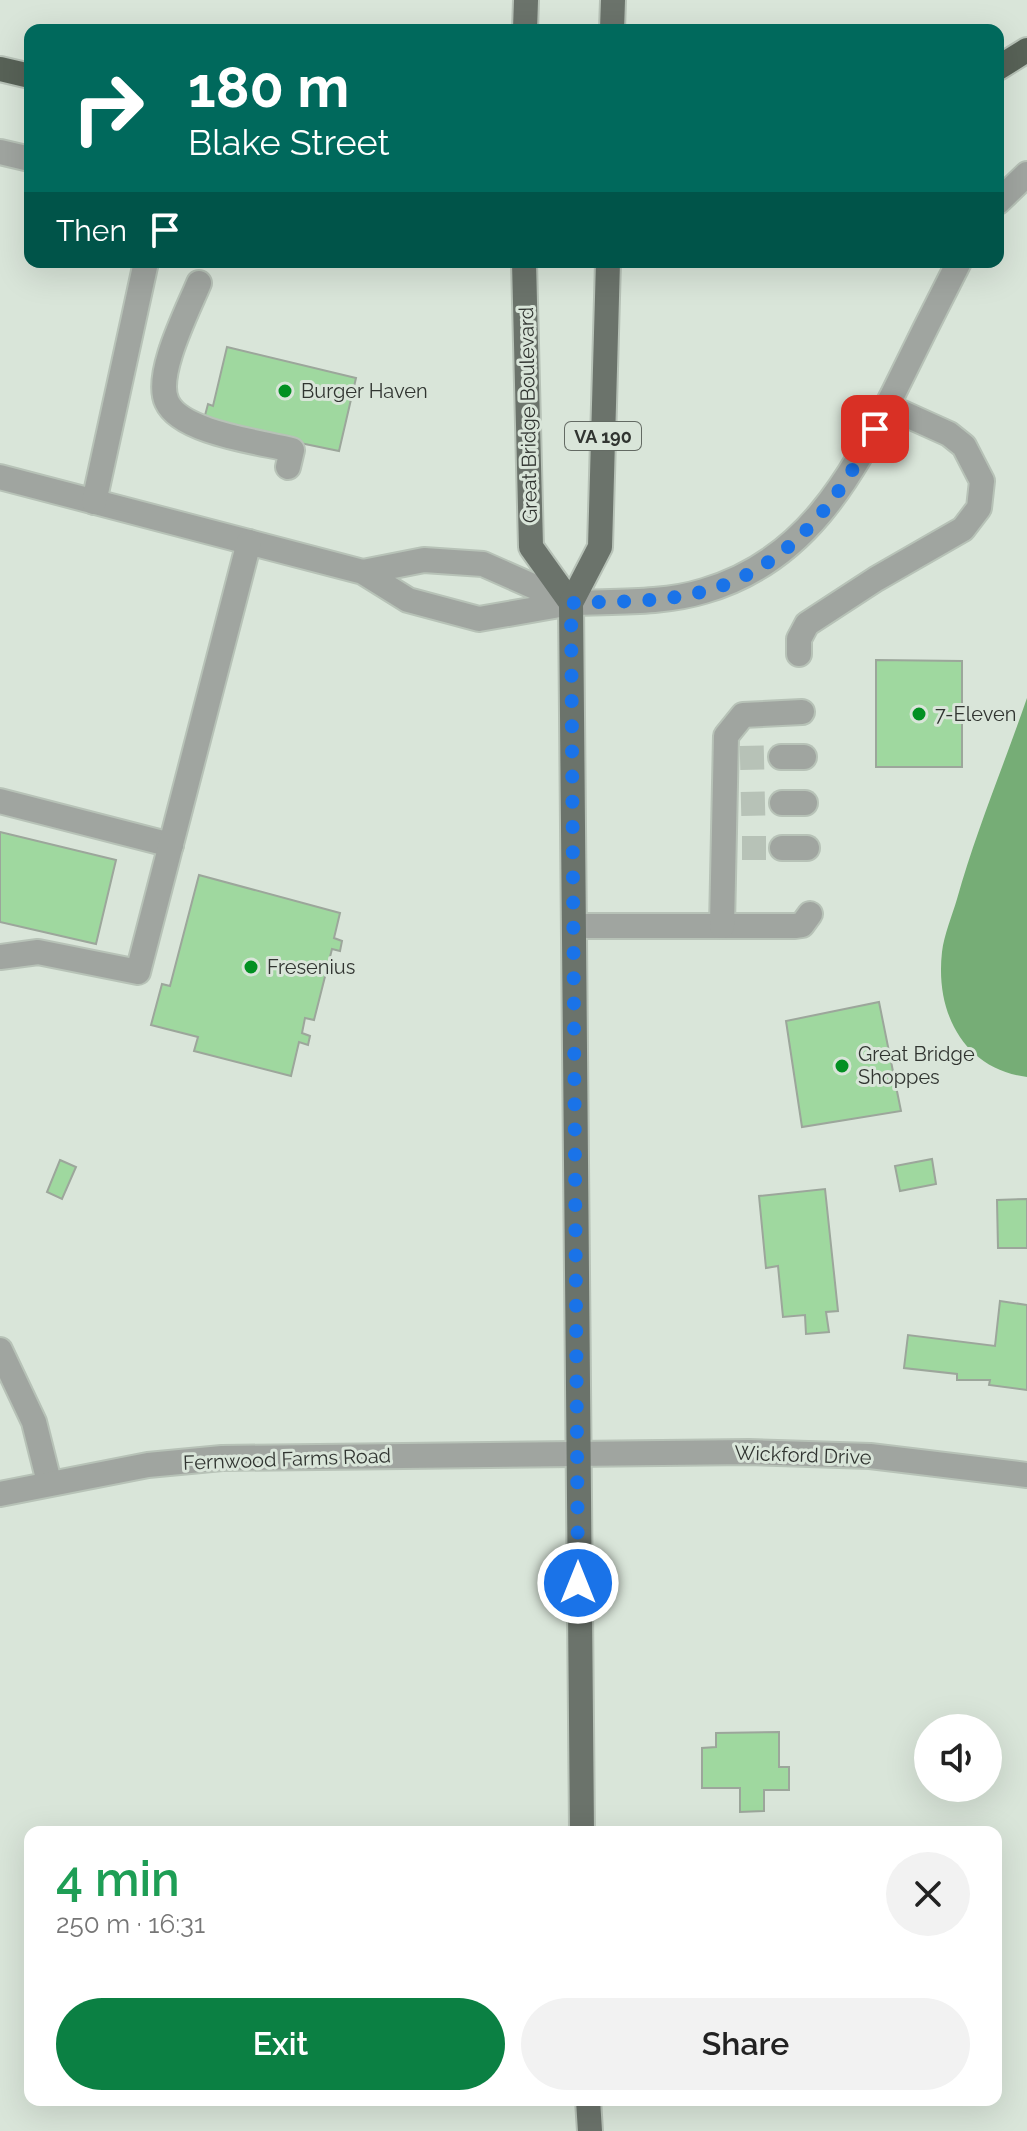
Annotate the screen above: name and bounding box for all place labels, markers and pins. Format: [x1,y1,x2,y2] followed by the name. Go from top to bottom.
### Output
[301,379,428,403] place label: Burger Haven
[276,382,294,400] marker: Burger Haven
[841,395,909,463] pin
[935,702,1016,726] place label: 7-Eleven
[910,705,928,723] marker: 7-Eleven
[267,955,355,979] place label: Fresenius
[242,958,260,976] marker: Fresenius
[858,1042,975,1089] place label: Great Bridge Shoppes
[833,1057,851,1075] marker: Great Bridge Shoppes

